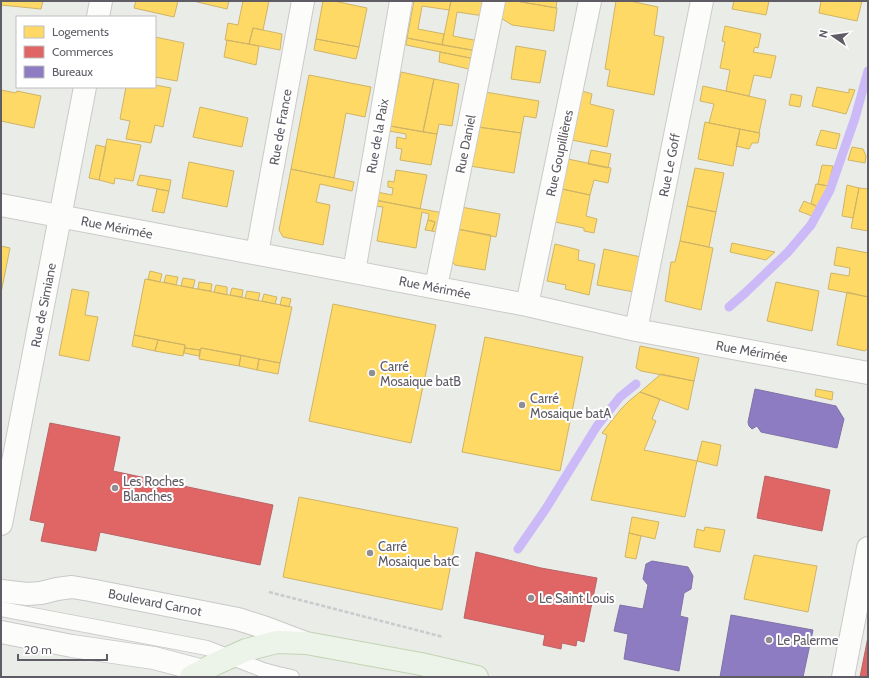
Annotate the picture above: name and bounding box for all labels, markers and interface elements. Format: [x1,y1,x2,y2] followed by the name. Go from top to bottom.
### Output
[16,16,156,88] legend
[813,16,853,56] north arrow
[52,24,109,39] text: Logements
[816,28,831,39] text: N
[52,44,113,59] text: Commerces
[52,64,93,79] text: Bureaux
[265,87,295,166] street label: Rue de France
[363,97,392,175] street label: Rue de la Paix
[542,108,576,198] street label: Rue Goupillières
[451,113,479,175] street label: Rue Daniel
[655,131,683,198] street label: Rue Le Goff
[80,212,155,242] street label: Rue Mérimée
[27,261,59,348] street label: Rue de Simiane
[398,272,473,302] street label: Rue Mérimée
[715,337,790,365] street label: Rue Mérimée
[380,358,461,389] place label: Carré Mosaique batB
[367,368,377,378] marker: Carré Mosaique batB
[530,390,611,421] place label: Carré Mosaique batA
[517,400,527,410] marker: Carré Mosaique batA
[123,473,185,504] place label: Les Roches Blanches
[110,483,120,493] marker: Les Roches Blanches
[378,538,459,569] place label: Carré Mosaique batC
[365,548,375,558] marker: Carré Mosaique batC
[107,585,204,619] street label: Boulevard Carnot
[539,590,615,606] place label: Le Saint Louis
[526,593,536,603] marker: Le Saint Louis
[777,632,839,648] place label: Le Palerme
[764,635,774,645] marker: Le Palerme
[18,636,107,662] scale bar
[24,642,52,657] text: 20 m

